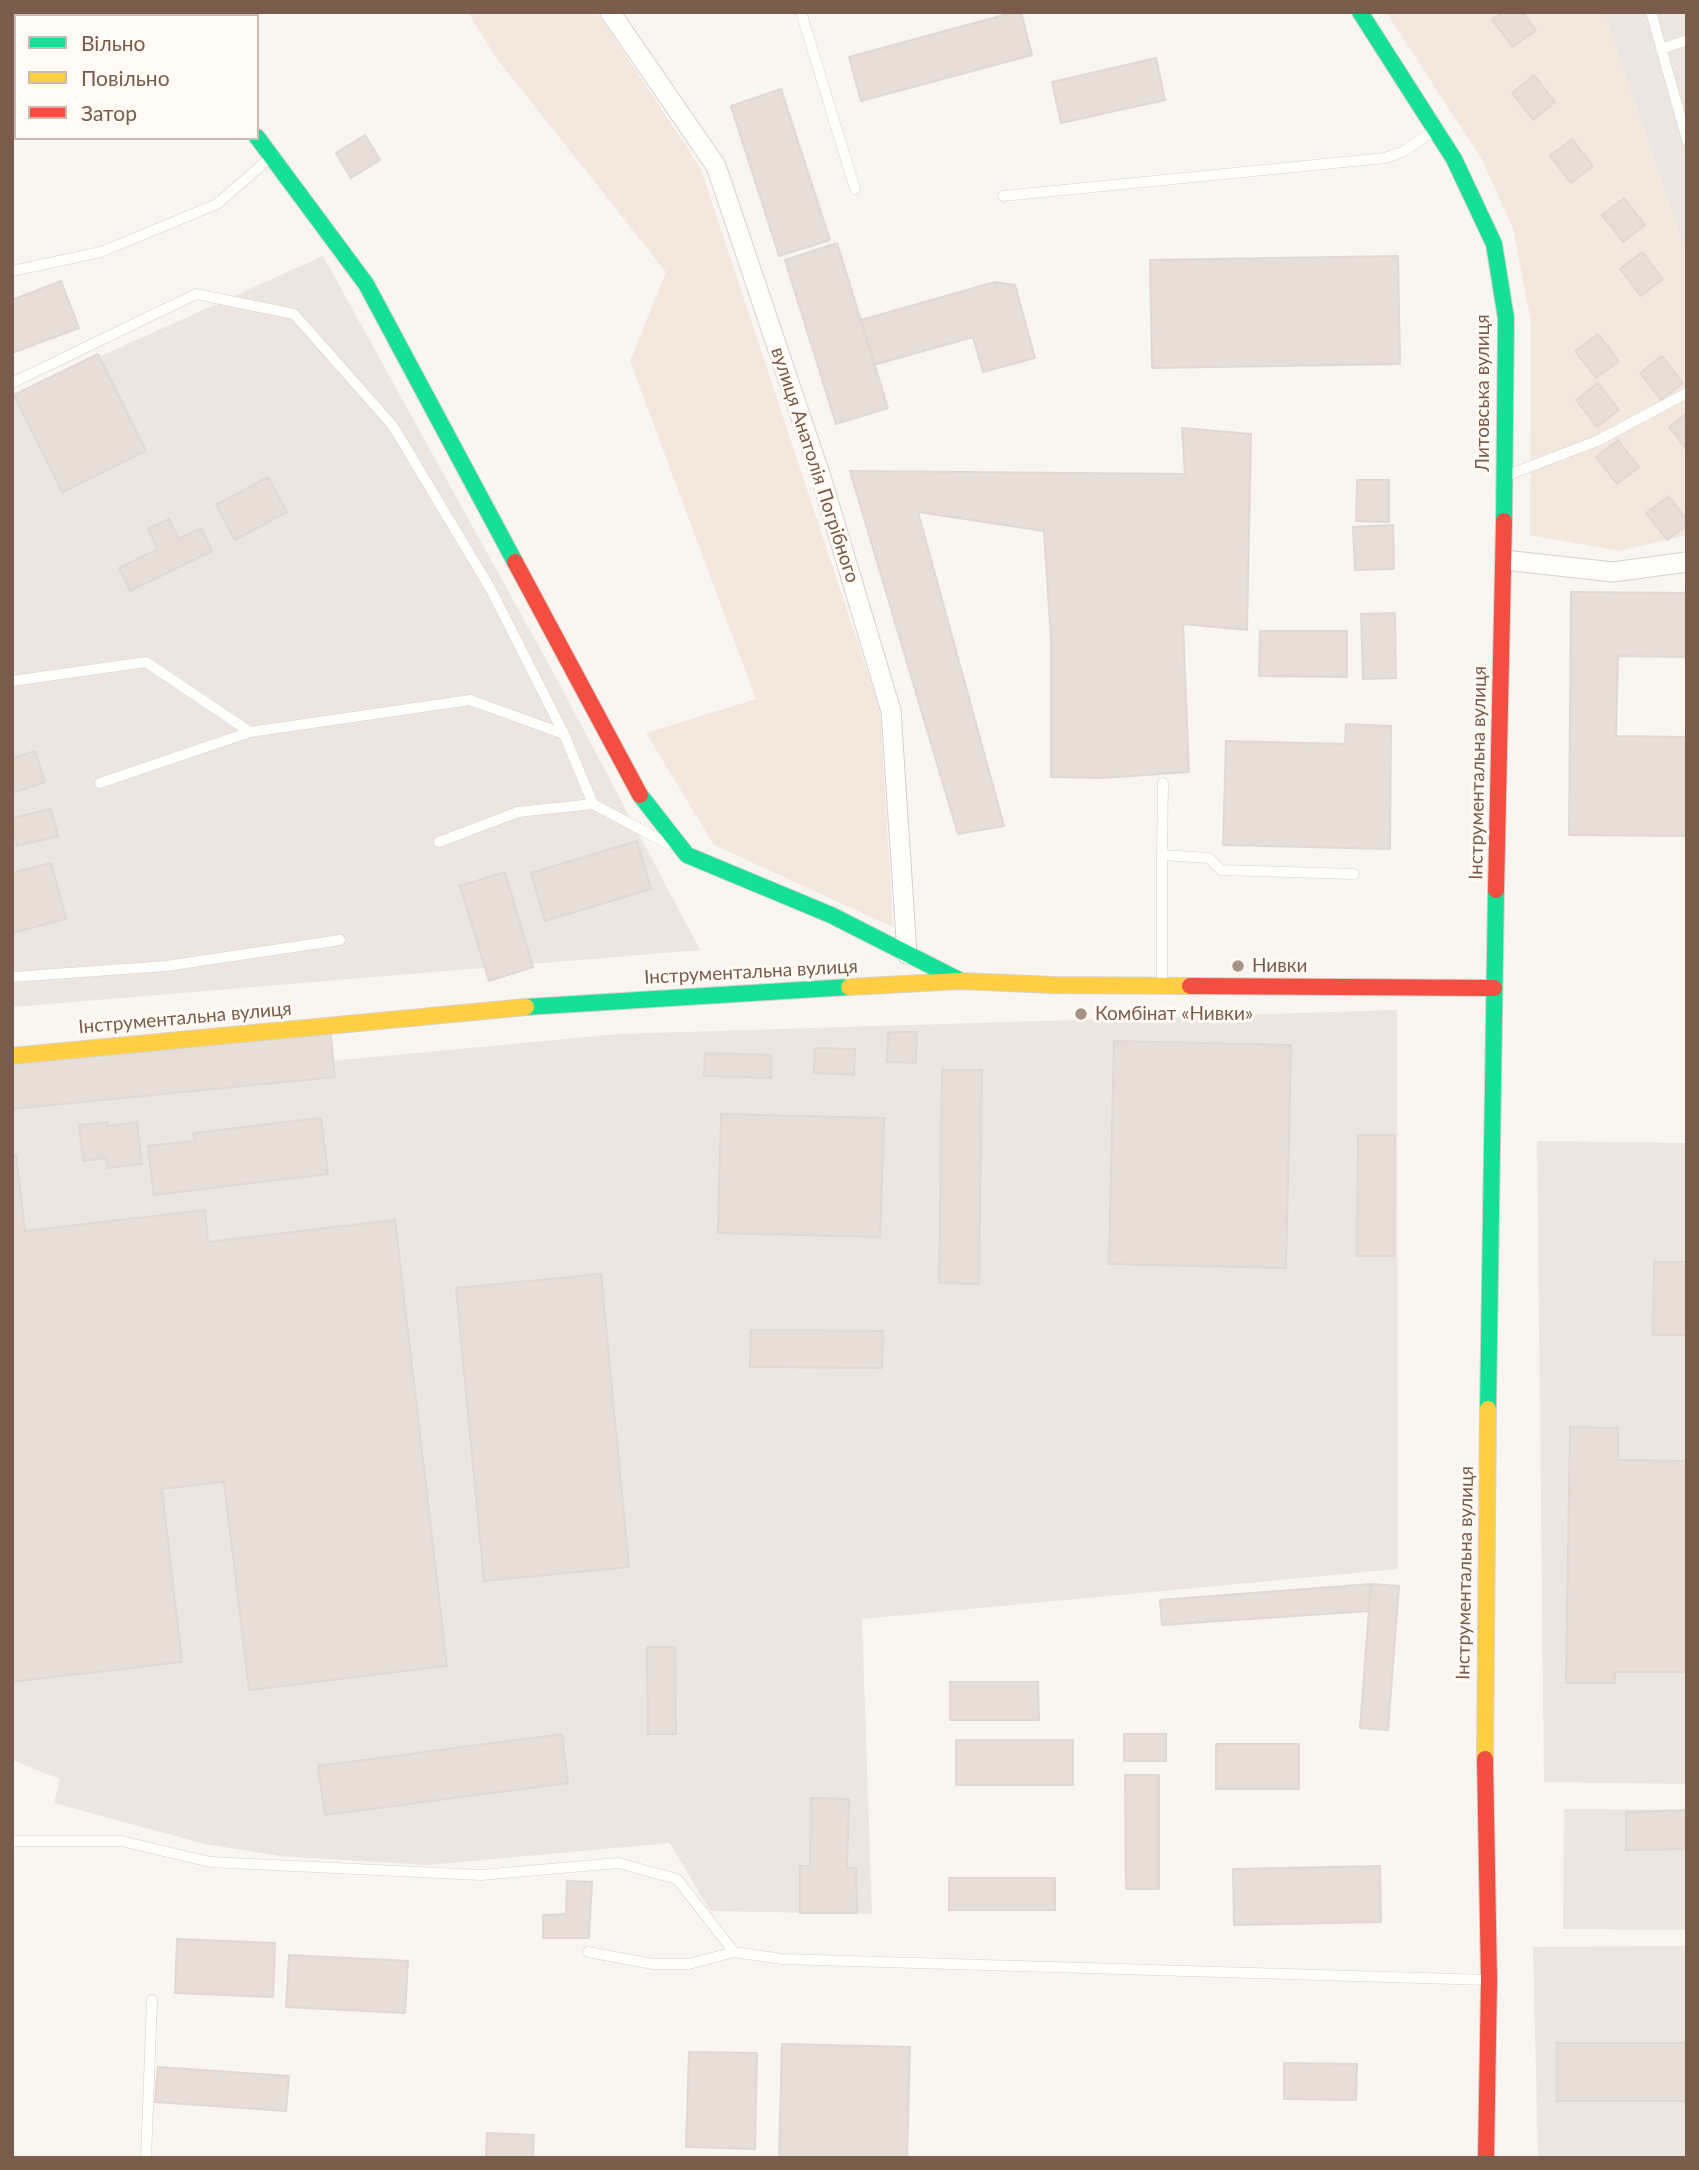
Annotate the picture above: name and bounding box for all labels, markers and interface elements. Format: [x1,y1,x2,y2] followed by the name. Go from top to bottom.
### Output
[14,14,259,140] legend
[81,30,145,55] text: Вільно
[81,65,170,90] text: Повільно
[81,100,137,125] text: Затор
[1472,314,1494,472] street label: Литовська вулиця
[766,344,864,586] street label: вулиця Анатолія Погрібного
[1465,666,1491,880] street label: Інструментальна вулиця
[644,955,858,989] street label: Інструментальна вулиця
[1252,955,1307,977] place label: Нивки
[1230,958,1246,974] marker: Нивки
[77,997,293,1039] street label: Інструментальна вулиця
[1095,1003,1253,1025] place label: Комбінат «Нивки»
[1073,1006,1089,1022] marker: Комбінат «Нивки»
[1452,1466,1478,1680] street label: Інструментальна вулиця

